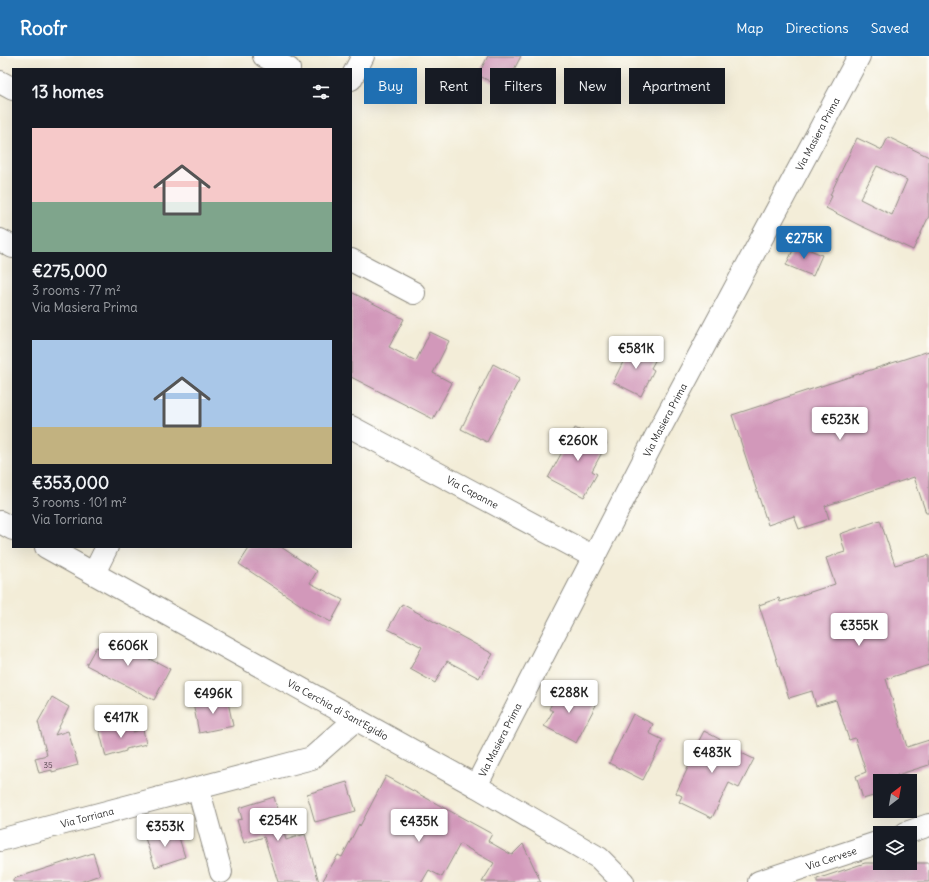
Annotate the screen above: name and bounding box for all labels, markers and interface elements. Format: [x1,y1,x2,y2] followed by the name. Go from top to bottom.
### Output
[20,16,67,40] text: Roofr
[736,19,763,37] text: Map
[785,19,849,37] text: Directions
[871,19,909,37] text: Saved
[364,68,417,104] chip: Buy
[425,68,482,104] chip: Rent
[490,68,556,104] chip: Filters
[564,68,621,104] chip: New
[629,68,725,104] chip: Apartment
[32,81,104,103] text: 13 homes
[310,81,332,103] icon: filters
[793,95,843,173] street label: Via Masiera Prima
[146,154,218,226] icon: home
[776,226,832,260] pin: €275K
[785,230,823,247] text: €275K
[32,260,107,282] text: €275,000
[32,282,121,299] text: 3 rooms · 77 m²
[32,299,138,316] text: Via Masiera Prima
[608,336,664,370] pin: €581K
[618,340,654,357] text: €581K
[146,366,218,438] icon: home
[640,381,690,459] street label: Via Masiera Prima
[812,407,868,441] pin: €523K
[821,411,859,428] text: €523K
[550,428,606,462] pin: €260K
[558,432,598,449] text: €260K
[32,472,109,494] text: €353,000
[444,473,501,512] street label: Via Capanne
[32,494,127,511] text: 3 rooms · 101 m²
[32,511,103,528] text: Via Torriana
[831,613,887,647] pin: €355K
[840,617,878,634] text: €355K
[100,633,156,667] pin: €606K
[108,637,148,654] text: €606K
[285,676,391,743] street label: Via Cerchia di Sant'Egidio
[541,680,597,714] pin: €288K
[185,681,241,715] pin: €496K
[550,684,588,701] text: €288K
[194,685,232,702] text: €496K
[476,701,525,779] street label: Via Masiera Prima
[93,705,149,739] pin: €417K
[103,709,139,726] text: €417K
[684,740,740,774] pin: €483K
[693,744,731,761] text: €483K
[43,760,53,770] house number: 35
[873,774,917,818] north arrow
[873,774,917,870] map controls
[59,804,115,831] street label: Via Torriana
[250,808,306,842] pin: €254K
[391,809,447,843] pin: €435K
[259,812,297,829] text: €254K
[400,813,438,830] text: €435K
[137,814,193,848] pin: €353K
[146,818,184,835] text: €353K
[873,826,917,870] button: layers
[804,844,858,873] street label: Via Cervese

